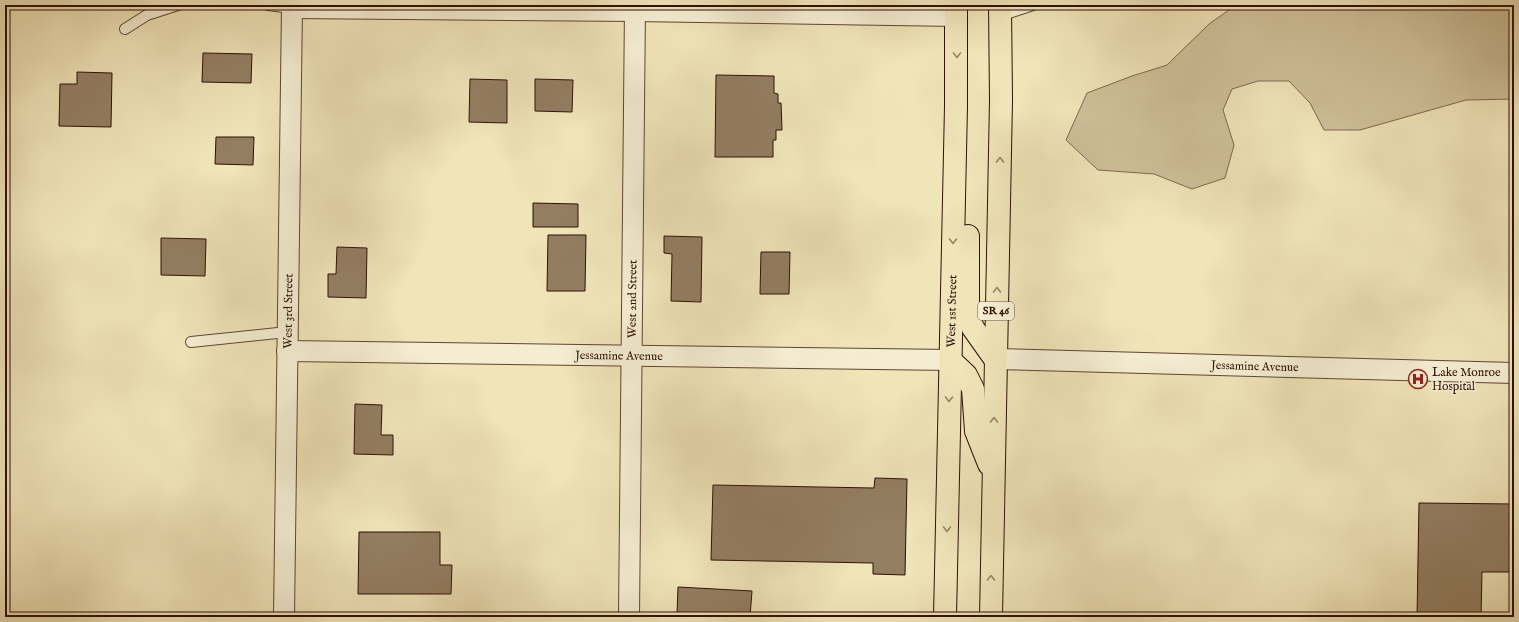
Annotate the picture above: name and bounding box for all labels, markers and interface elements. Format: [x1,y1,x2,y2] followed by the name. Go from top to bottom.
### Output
[953,52,961,58] one-way arrow
[996,157,1004,163] one-way arrow
[949,238,957,244] one-way arrow
[624,260,640,338] street label: West 2nd Street
[280,273,296,349] street label: West 3rd Street
[943,275,960,348] street label: West 1st Street
[993,287,1001,293] one-way arrow
[978,302,1014,320] road number: SR 46
[573,347,663,364] street label: Jessamine Avenue
[1209,357,1299,375] street label: Jessamine Avenue
[1432,365,1501,395] place label: Lake Monroe Hospital
[1407,368,1429,390] hospital icon: Lake Monroe Hospital
[945,396,954,402] one-way arrow
[990,417,998,423] one-way arrow
[943,526,951,532] one-way arrow
[987,575,995,581] one-way arrow

